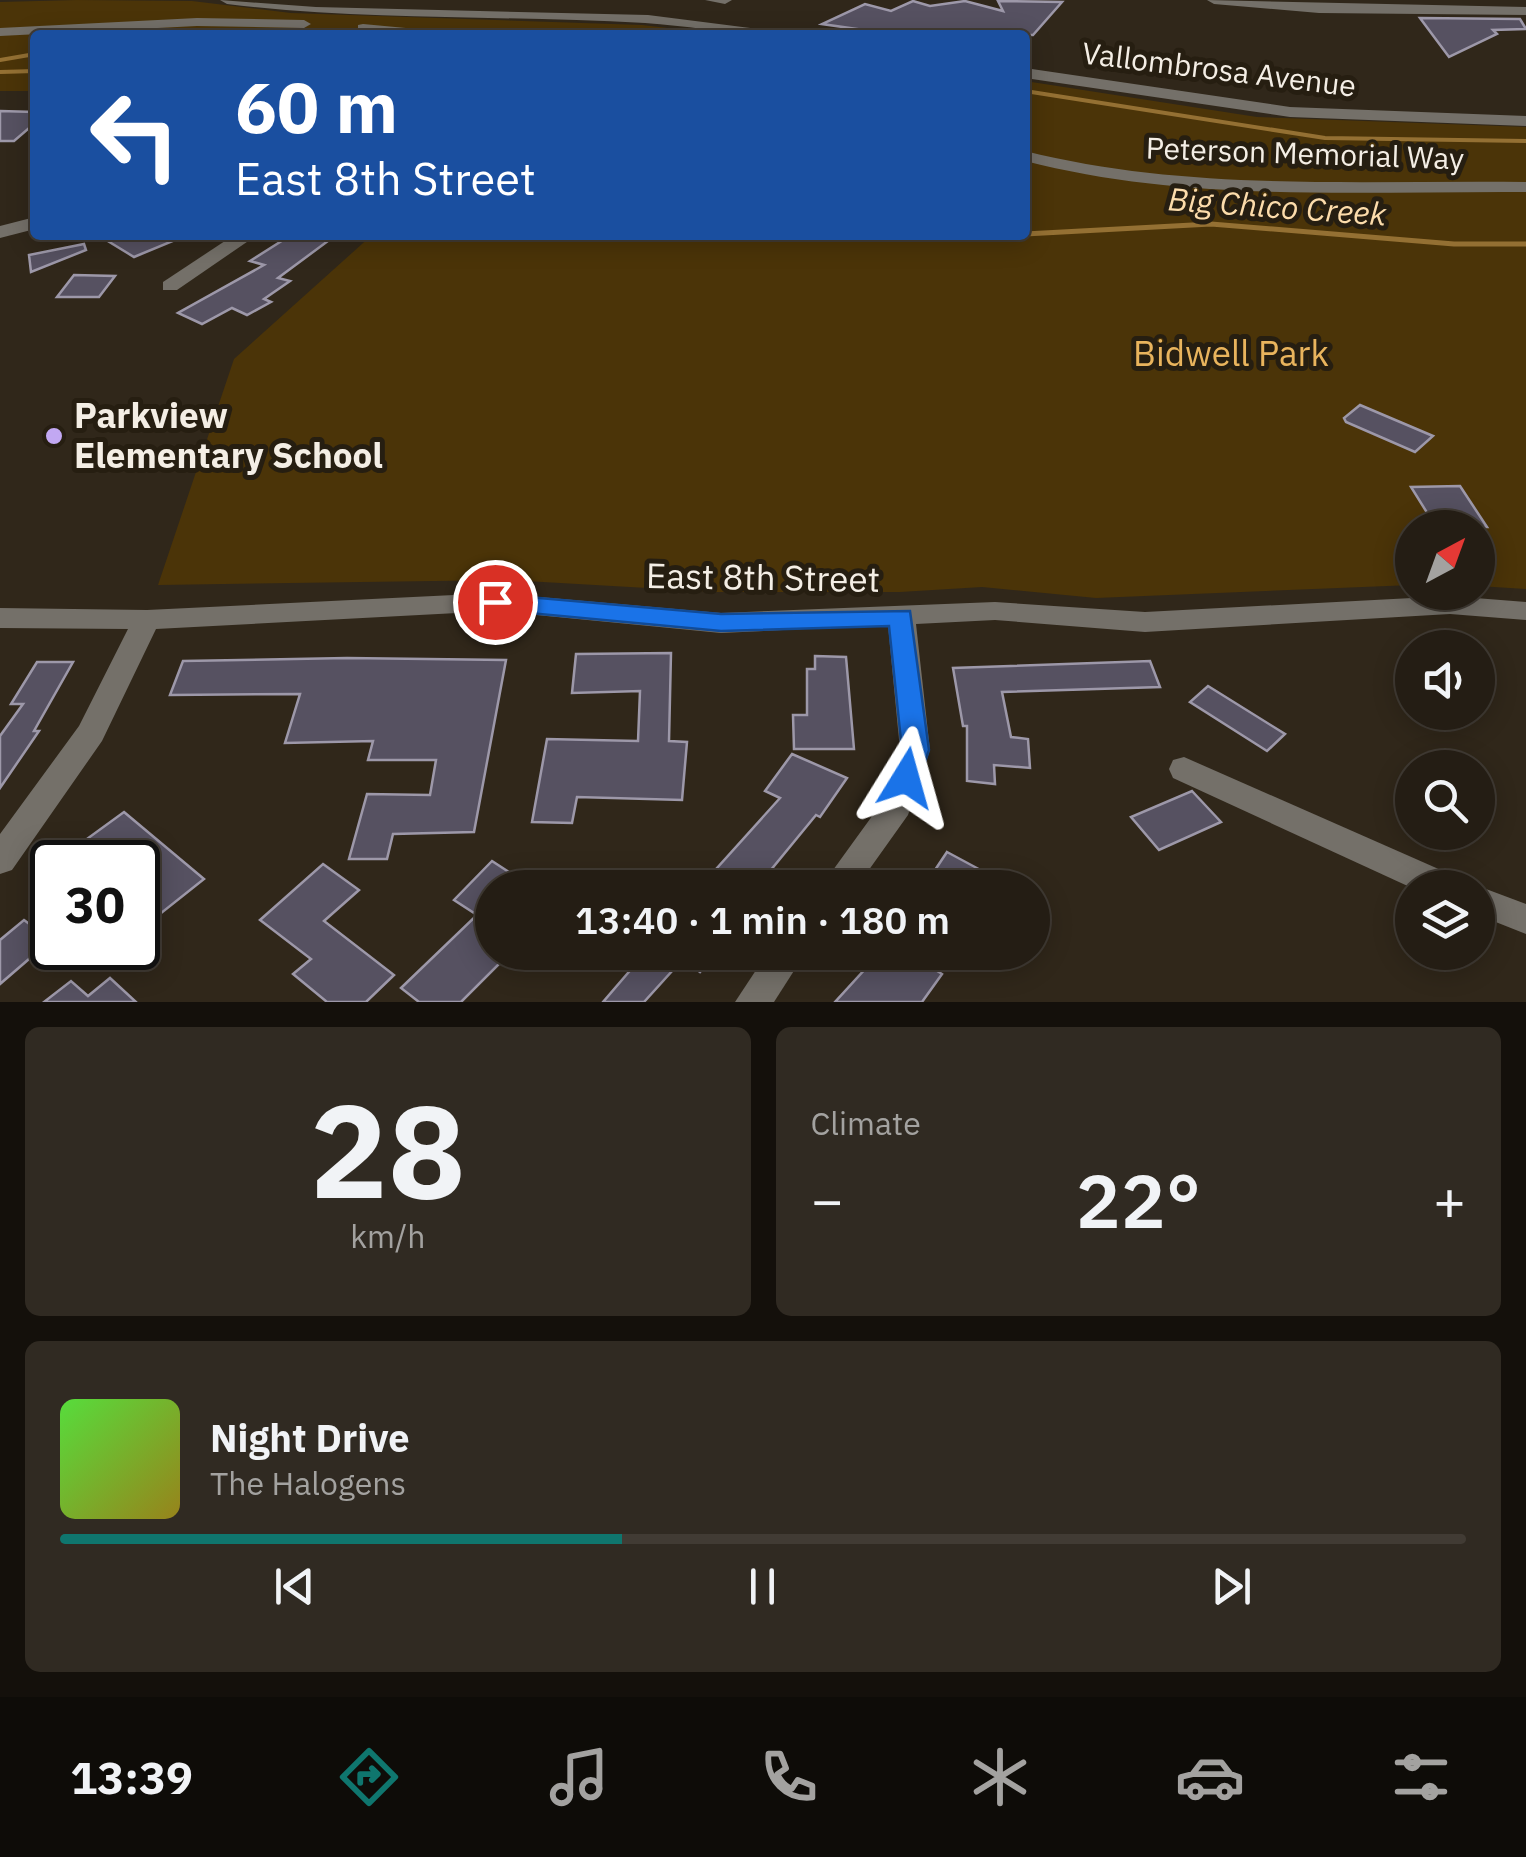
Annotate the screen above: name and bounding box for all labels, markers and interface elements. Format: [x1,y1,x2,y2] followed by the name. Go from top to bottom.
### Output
[1080,32,1358,105] street label: Vallombrosa Avenue
[235,61,398,152] text: 60 m
[70,70,200,200] icon: left
[1145,127,1465,178] street label: Peterson Memorial Way
[235,149,536,207] text: East 8th Street
[1167,177,1389,235] water label: Big Chico Creek
[1133,330,1329,376] park label: Bidwell Park
[74,392,383,478] place label: Parkview Elementary School
[43,425,65,447] marker: Parkview Elementary School
[1395,510,1495,610] north arrow
[1395,510,1495,970] map controls
[646,552,880,602] street label: East 8th Street
[453,560,538,645] pin
[468,575,523,630] icon: arrive
[1395,630,1495,730] button: sound
[854,726,958,830] position arrow
[1395,750,1495,850] button: search
[30,840,160,970] speed limit sign: 30
[1395,870,1495,970] button: layers
[575,895,950,944] text: 13:40 · 1 min · 180 m
[310,1065,466,1234] text: 28
[811,1102,921,1144] text: Climate
[1076,1151,1201,1249] text: 22°
[811,1164,844,1235] text: −
[1433,1164,1466,1235] text: +
[350,1215,425,1257] text: km/h
[210,1413,410,1462] text: Night Drive
[210,1462,406,1504] text: The Halogens
[267,1559,322,1614] icon: previous
[735,1559,790,1614] icon: pause
[1204,1559,1259,1614] icon: next
[334,1742,404,1812] icon: directions
[544,1742,614,1812] icon: music
[754,1742,824,1812] icon: phone
[965,1742,1035,1812] icon: climate
[1175,1742,1245,1812] icon: car
[1386,1742,1456,1812] icon: filters
[70,1748,193,1806] text: 13:39

